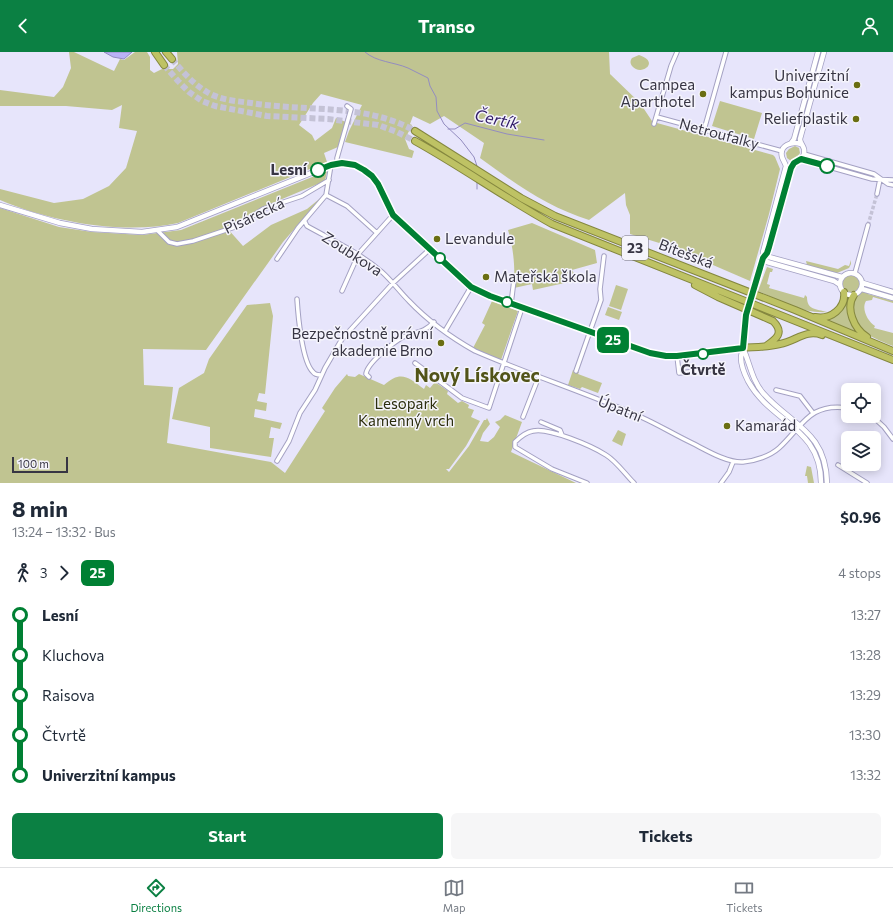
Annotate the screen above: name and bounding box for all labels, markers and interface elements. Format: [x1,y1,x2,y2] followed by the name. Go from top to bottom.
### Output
[12,15,34,37] icon: back
[418,15,475,37] text: Transo
[859,15,881,37] icon: person
[730,66,850,101] place label: Univerzitní kampus Bohunice
[621,75,695,110] place label: Campea Aparthotel
[852,80,862,90] marker: Univerzitní kampus Bohunice
[698,89,708,99] marker: Campea Aparthotel
[473,105,521,133] water label: Čertík
[764,109,848,127] place label: Reliefplastik
[677,114,761,152] street label: Netroufalky
[851,114,861,124] marker: Reliefplastik
[819,158,835,174] unlabelled marker
[271,160,308,178] place label: Lesní
[310,162,326,178] marker: Lesní
[220,193,287,237] street label: Pisárecká
[319,227,386,279] street label: Zoubkova
[445,229,514,247] place label: Levandule
[432,234,442,244] marker: Levandule
[657,234,716,272] street label: Bítešská
[622,236,648,260] road number: 23
[434,252,446,264] unlabelled marker
[494,267,597,285] place label: Mateřská škola
[481,272,491,282] marker: Mateřská škola
[501,296,513,308] unlabelled marker
[292,324,434,359] place label: Bezpečnostně právní akademie Brno
[595,327,631,353] line badge: 25
[605,331,621,348] text: 25
[436,338,446,348] marker: Bezpečnostně právní akademie Brno
[697,348,709,360] marker: Čtvrtě
[681,359,726,378] place label: Čtvrtě
[414,363,540,386] district label: Nový Lískovec
[841,383,881,471] map controls
[841,383,881,423] button: locate
[596,390,647,426] street label: Úpatní
[358,394,454,429] park label: Lesopark Kamenný vrch
[735,416,796,434] place label: Kamarád
[722,421,732,431] marker: Kamarád
[841,431,881,471] button: layers
[12,455,68,474] scale bar
[18,457,49,470] text: 100 m
[12,495,68,522] text: 8 min
[840,508,881,526] text: $0.96
[12,524,116,540] text: 13:24 – 13:32 · Bus
[12,562,34,584] icon: walk
[53,562,75,584] icon: forward
[89,564,106,581] text: 25
[40,565,47,581] text: 3
[838,565,881,581] text: 4 stops
[42,606,78,624] text: Lesní
[851,607,881,623] text: 13:27
[42,646,104,664] text: Kluchova
[850,647,881,663] text: 13:28
[42,686,95,704] text: Raisova
[850,687,881,703] text: 13:29
[42,726,86,744] text: Čtvrtě
[849,727,881,743] text: 13:30
[42,766,176,784] text: Univerzitní kampus
[850,767,881,783] text: 13:32
[12,813,443,859] button: Start
[451,813,881,859] button: Tickets
[130,877,182,914] tab: Directions
[443,877,466,914] tab: Map
[726,877,763,914] tab: Tickets

